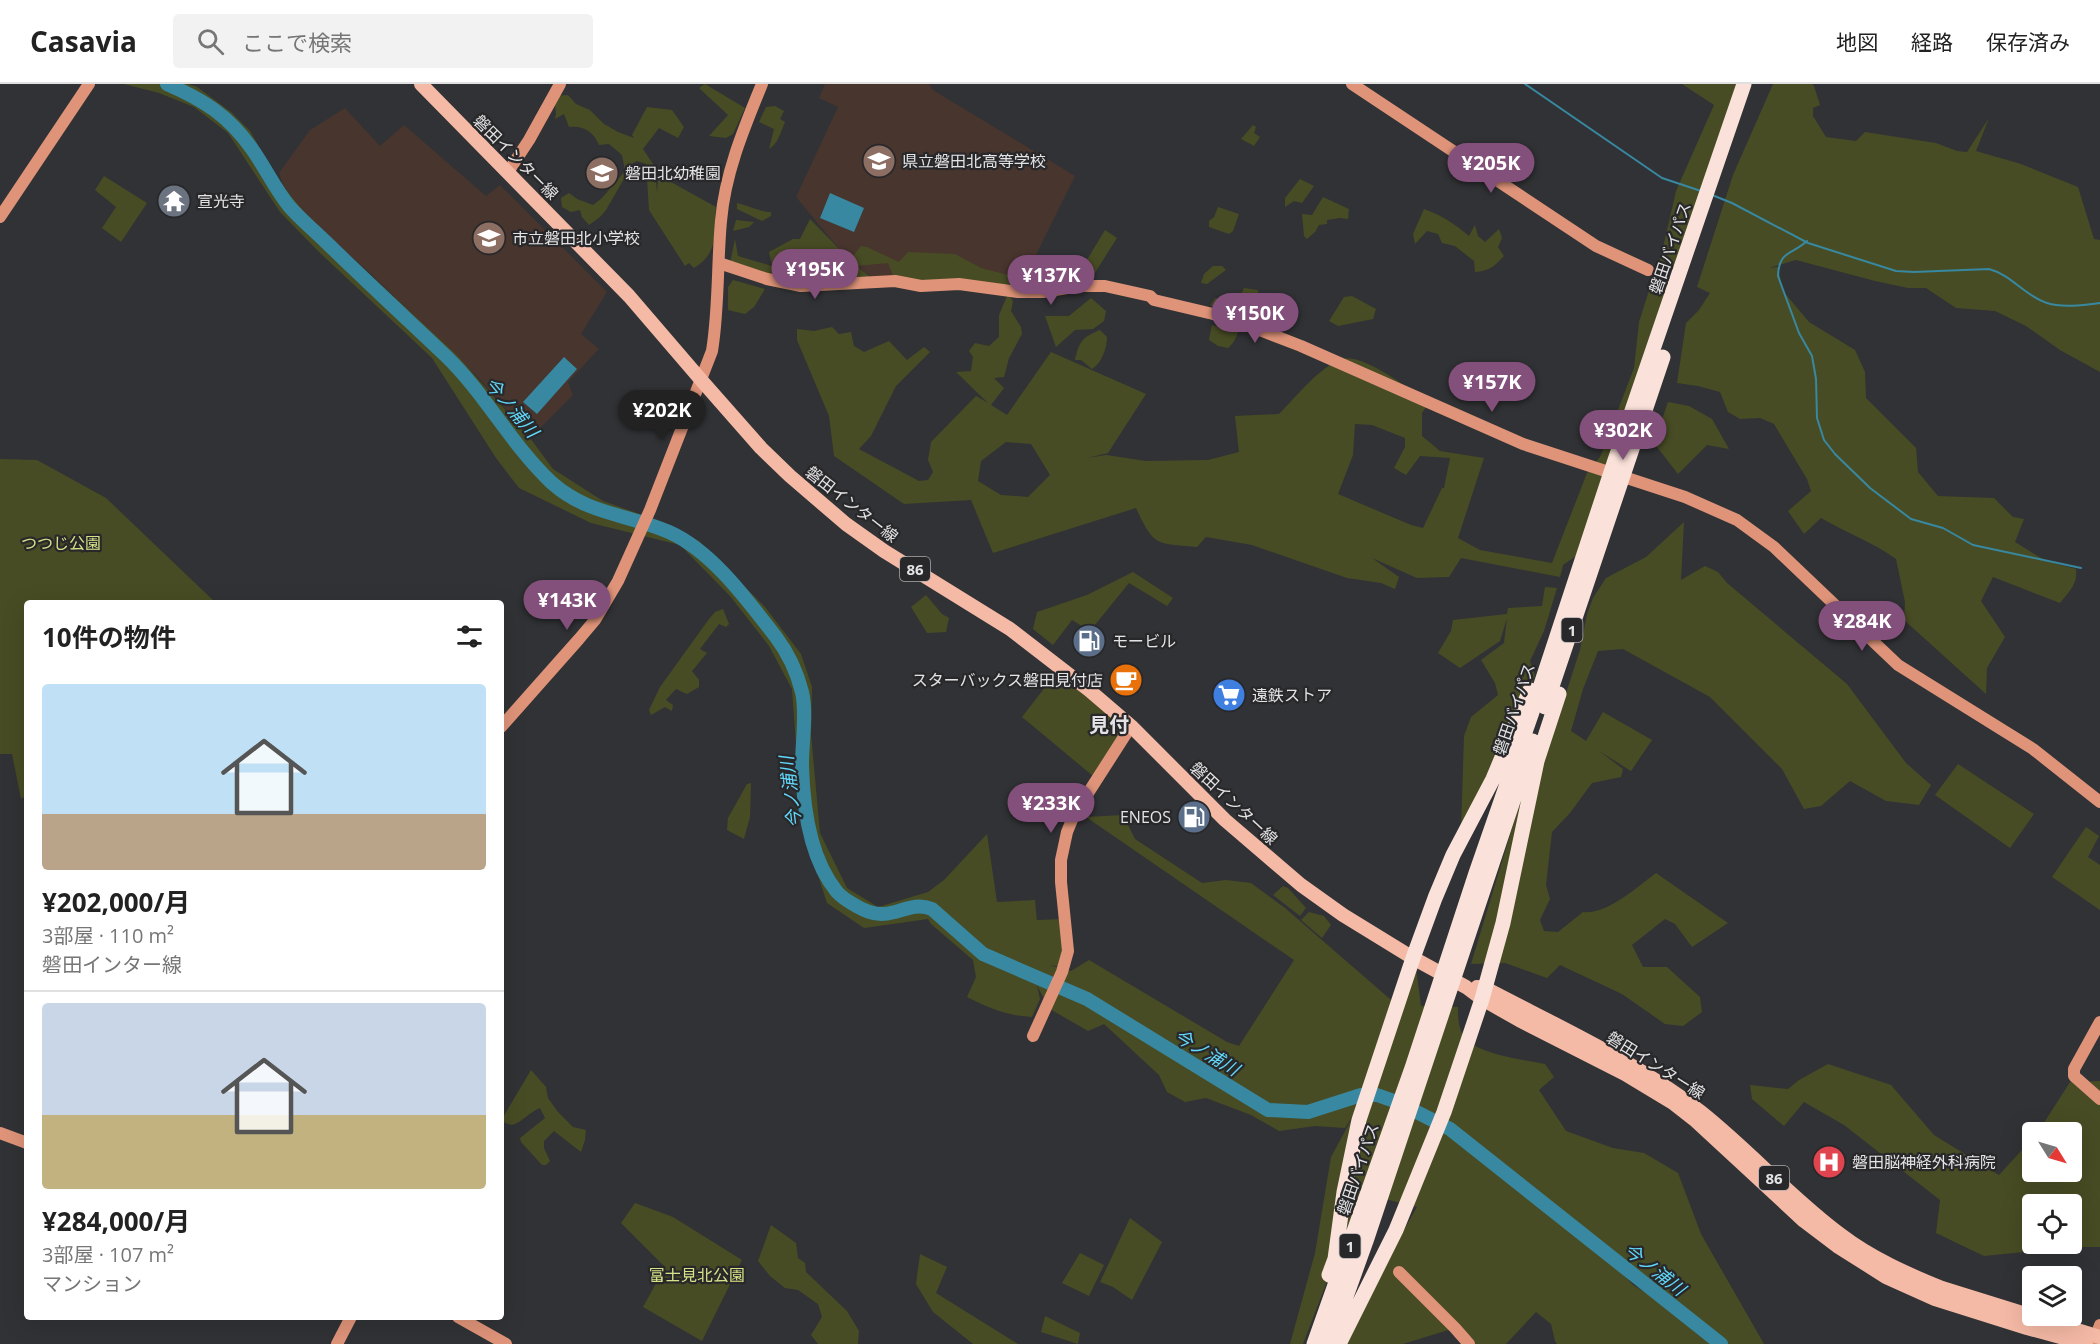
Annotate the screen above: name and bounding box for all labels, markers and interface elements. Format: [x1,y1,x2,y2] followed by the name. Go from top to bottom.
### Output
[173,14,593,68] search box
[30,22,137,60] text: Casavia
[194,25,227,58] icon: search
[242,27,352,57] text: ここで検索
[1836,28,1878,56] text: 地図
[1911,28,1953,56] text: 経路
[1986,28,2070,56] text: 保存済み
[469,110,563,204] street label: 磐田インター線
[861,143,897,179] school or university icon: 県立磐田北高等学校
[1449,143,1533,194] pin: ¥205K
[1461,149,1521,176] text: ¥205K
[902,150,1046,172] place label: 県立磐田北高等学校
[584,155,620,191] school or university icon: 磐田北幼稚園
[625,162,721,184] place label: 磐田北幼稚園
[156,183,192,219] temple icon: 宣光寺
[197,190,245,212] place label: 宣光寺
[1644,199,1696,297] street label: 磐田バイパス
[471,220,507,256] school or university icon: 市立磐田北小学校
[512,227,640,249] place label: 市立磐田北小学校
[773,249,857,300] pin: ¥195K
[785,255,845,282] text: ¥195K
[1009,255,1093,306] pin: ¥137K
[1021,261,1081,288] text: ¥137K
[1213,293,1297,344] pin: ¥150K
[1225,299,1285,326] text: ¥150K
[1450,362,1534,413] pin: ¥157K
[1462,368,1522,395] text: ¥157K
[480,372,546,444] water label: 今ノ浦川
[620,390,704,441] pin: ¥202K
[632,396,692,423] text: ¥202K
[1581,410,1665,461] pin: ¥302K
[1593,416,1653,443] text: ¥302K
[801,461,903,547] street label: 磐田インター線
[21,532,101,554] park label: つつじ公園
[900,557,930,581] road number: 86
[525,580,609,631] pin: ¥143K
[537,586,597,613] text: ¥143K
[1820,601,1904,652] pin: ¥284K
[1832,607,1892,634] text: ¥284K
[1562,618,1582,642] road number: 1
[42,619,176,655] text: 10件の物件
[453,620,486,653] icon: filters
[1071,623,1107,659] fuel station icon: モービル
[1112,630,1176,652] place label: モービル
[1488,660,1540,758] street label: 磐田バイパス
[1108,662,1144,698] cafe icon: スターバックス磐田見付店
[912,669,1103,691] place label: スターバックス磐田見付店
[1211,677,1247,713] supermarket icon: 遠鉄ストア
[1252,684,1332,706] place label: 遠鉄ストア
[1089,711,1129,738] district label: 見付
[210,723,318,831] icon: home
[773,753,806,829] water label: 今ノ浦川
[1186,757,1282,849] street label: 磐田インター線
[1009,783,1093,834] pin: ¥233K
[1021,789,1081,816] text: ¥233K
[1176,799,1212,835] fuel station icon: ENEOS
[1120,806,1171,828] place label: ENEOS
[42,884,190,920] text: ¥202,000/月
[42,922,174,949] text: 3部屋 · 110 m²
[42,951,182,978] text: 磐田インター線
[1170,1023,1246,1082] water label: 今ノ浦川
[1603,1026,1709,1104] street label: 磐田インター線
[210,1042,318,1150] icon: home
[1332,1120,1384,1218] street label: 磐田バイパス
[2022,1122,2082,1182] north arrow
[2022,1122,2082,1326] map controls
[1811,1144,1847,1180] hospital icon: 磐田脳神経外科病院
[1852,1151,1996,1173] place label: 磐田脳神経外科病院
[1759,1166,1789,1190] road number: 86
[2022,1194,2082,1254] button: locate
[42,1203,190,1239] text: ¥284,000/月
[1340,1234,1360,1258] road number: 1
[1619,1237,1692,1302] water label: 今ノ浦川
[42,1241,174,1268] text: 3部屋 · 107 m²
[649,1264,745,1286] park label: 富士見北公園
[2022,1266,2082,1326] button: layers
[42,1270,142,1297] text: マンション

